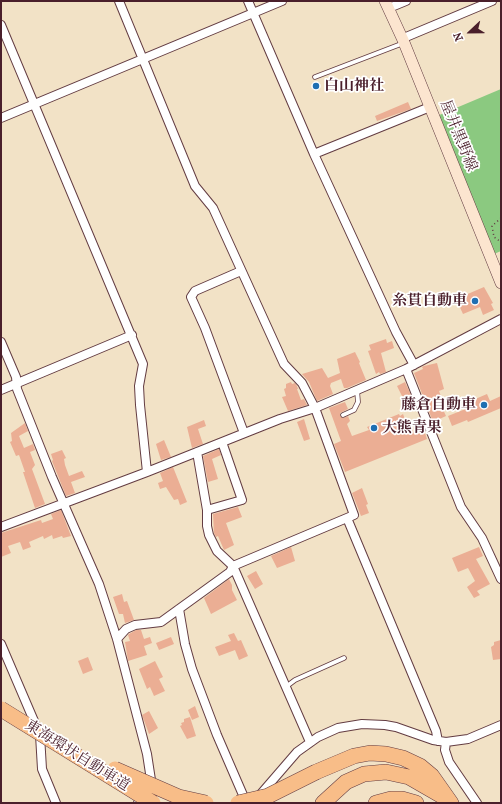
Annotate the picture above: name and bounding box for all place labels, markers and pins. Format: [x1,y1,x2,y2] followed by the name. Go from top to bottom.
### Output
[324,77,384,95] place label: 白山神社
[311,81,321,91] marker: 白山神社
[392,292,467,310] place label: 糸貫自動車
[470,296,480,306] marker: 糸貫自動車
[401,396,476,414] place label: 藤倉自動車
[479,400,489,410] marker: 藤倉自動車
[382,419,442,437] place label: 大熊青果
[369,423,379,433] marker: 大熊青果

